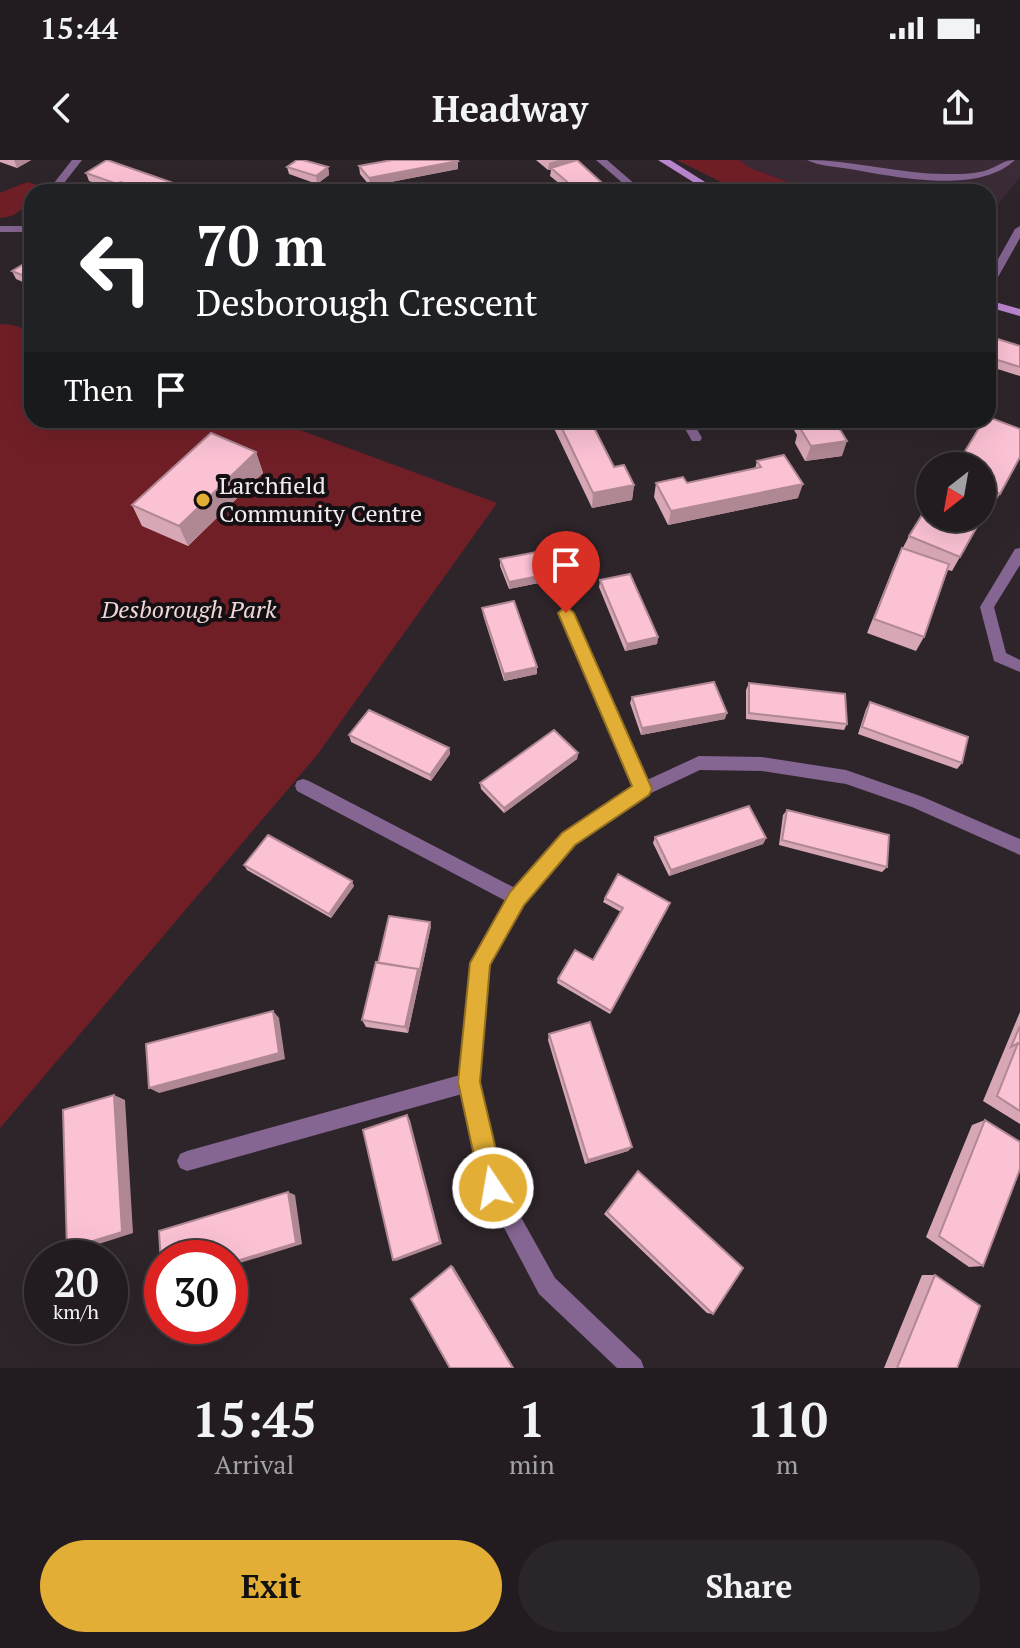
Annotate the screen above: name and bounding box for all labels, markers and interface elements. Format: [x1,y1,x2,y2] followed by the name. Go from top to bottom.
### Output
[40,8,118,48] text: 15:44
[432,85,588,132] text: Headway
[40,86,84,130] icon: back
[936,86,980,130] icon: share
[196,208,326,282] text: 70 m
[64,216,168,320] icon: left
[196,279,538,326] text: Desborough Crescent
[149,368,193,412] icon: arrive
[64,370,133,410] text: Then
[916,452,996,532] north arrow
[916,452,996,532] map controls
[219,469,422,529] place label: Larchfield Community Centre
[194,491,212,509] marker: Larchfield Community Centre
[532,531,600,613] pin
[544,543,588,587] icon: arrive
[100,593,277,625] park label: Desborough Park
[451,1146,535,1230] position arrow
[144,1240,248,1344] speed limit sign: 30
[53,1255,99,1308] text: 20
[53,1298,99,1325] text: km/h
[192,1387,317,1451] text: 15:45
[518,1387,545,1451] text: 1
[747,1387,828,1451] text: 110
[215,1447,294,1481] text: Arrival
[509,1447,555,1481] text: min
[776,1447,799,1481] text: m
[40,1540,502,1632] button: Exit
[518,1540,980,1632] button: Share

